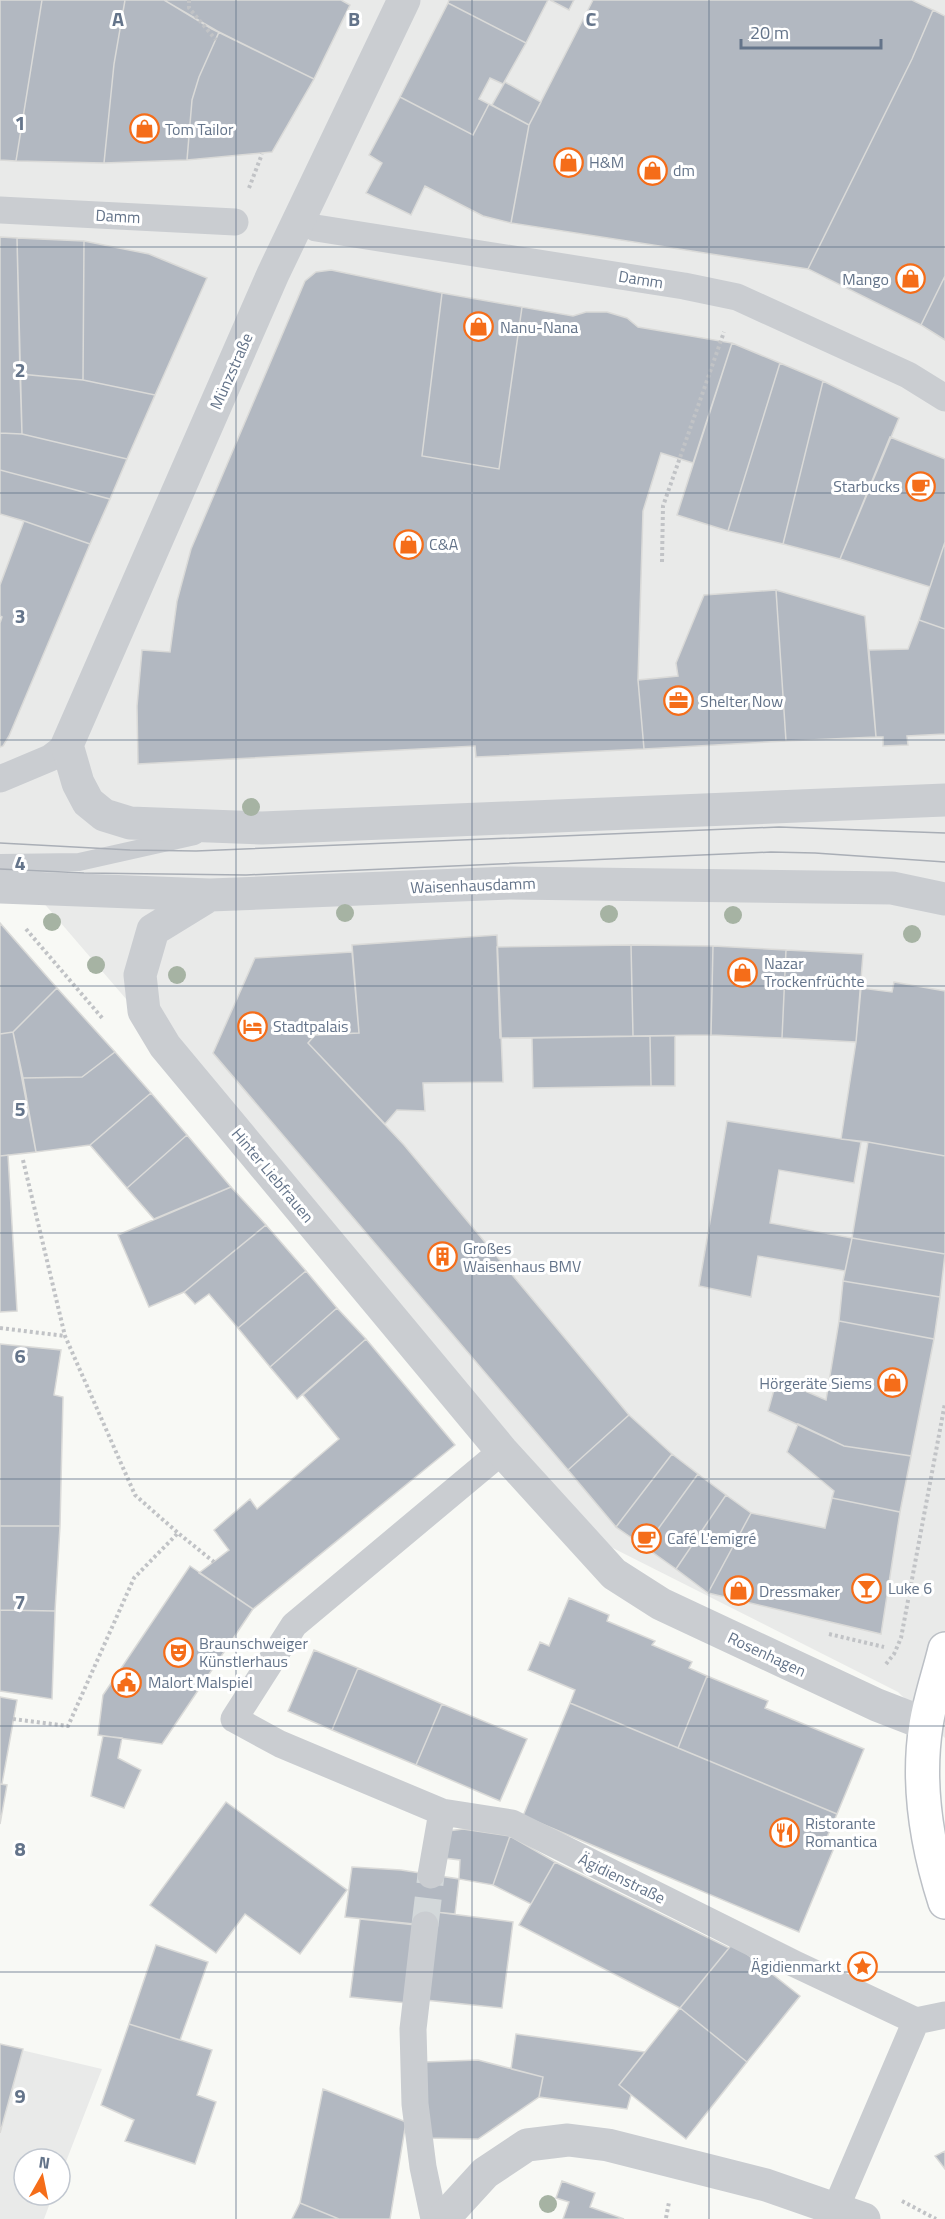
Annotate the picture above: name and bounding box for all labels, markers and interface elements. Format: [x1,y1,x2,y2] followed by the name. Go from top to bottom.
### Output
[112,3,124,34] text: A
[348,3,360,34] text: B
[586,3,597,34] text: C
[741,12,880,50] scale bar
[750,19,789,46] text: 20 m
[14,107,26,138] text: 1
[128,113,160,145] shop icon: Tom Tailor
[165,117,234,141] place label: Tom Tailor
[552,146,584,178] shop icon: H&M
[589,150,624,174] place label: H&M
[636,154,668,186] shop icon: dm
[673,158,695,182] place label: dm
[95,203,141,229] street label: Damm
[894,263,926,295] shop icon: Mango
[617,264,665,294] street label: Damm
[842,267,889,291] place label: Mango
[463,311,495,343] shop icon: Nanu-Nana
[500,315,578,339] place label: Nanu-Nana
[203,329,259,413] street label: Münzstraße
[14,354,26,385] text: 2
[905,470,937,502] cafe icon: Starbucks
[833,474,900,498] place label: Starbucks
[392,528,424,560] shop icon: C&A
[429,532,459,556] place label: C&A
[14,600,26,631] text: 3
[663,685,695,717] office icon: Shelter Now
[700,689,783,713] place label: Shelter Now
[14,847,26,878] text: 4
[410,871,536,899] street label: Waisenhausdamm
[764,951,865,993] place label: Nazar Trockenfrüchte
[727,956,759,988] shop icon: Nazar Trockenfrüchte
[236,1010,268,1042] hotel icon: Stadtpalais
[273,1014,348,1038] place label: Stadtpalais
[14,1093,26,1124] text: 5
[226,1122,320,1228] street label: Hinter Liebfrauen
[463,1236,581,1278] place label: Großes Waisenhaus BMV
[426,1241,458,1273] building icon: Großes Waisenhaus BMV
[14,1340,26,1371] text: 6
[877,1367,909,1399] shop icon: Hörgeräte Siems
[759,1371,872,1395] place label: Hörgeräte Siems
[630,1522,662,1554] cafe icon: Café L'emigré
[667,1526,756,1550] place label: Café L'emigré
[851,1572,883,1604] bar icon: Luke 6
[722,1575,754,1607] shop icon: Dressmaker
[888,1576,932,1600] place label: Luke 6
[759,1579,841,1603] place label: Dressmaker
[14,1586,26,1617] text: 7
[724,1625,810,1683] street label: Rosenhagen
[199,1631,308,1673] place label: Braunschweiger Künstlerhaus
[162,1636,194,1668] theatre icon: Braunschweiger Künstlerhaus
[111,1666,143,1698] public building icon: Malort Malspiel
[148,1670,253,1694] place label: Malort Malspiel
[805,1811,877,1853] place label: Ristorante Romantica
[768,1816,800,1848] restaurant icon: Ristorante Romantica
[14,1833,26,1864] text: 8
[575,1847,669,1909] street label: Ägidienstraße
[846,1950,878,1982] place icon: Ägidienmarkt
[751,1954,841,1978] place label: Ägidienmarkt
[14,2080,26,2111] text: 9
[12,2147,72,2207] north arrow
[37,2149,52,2175] text: N

